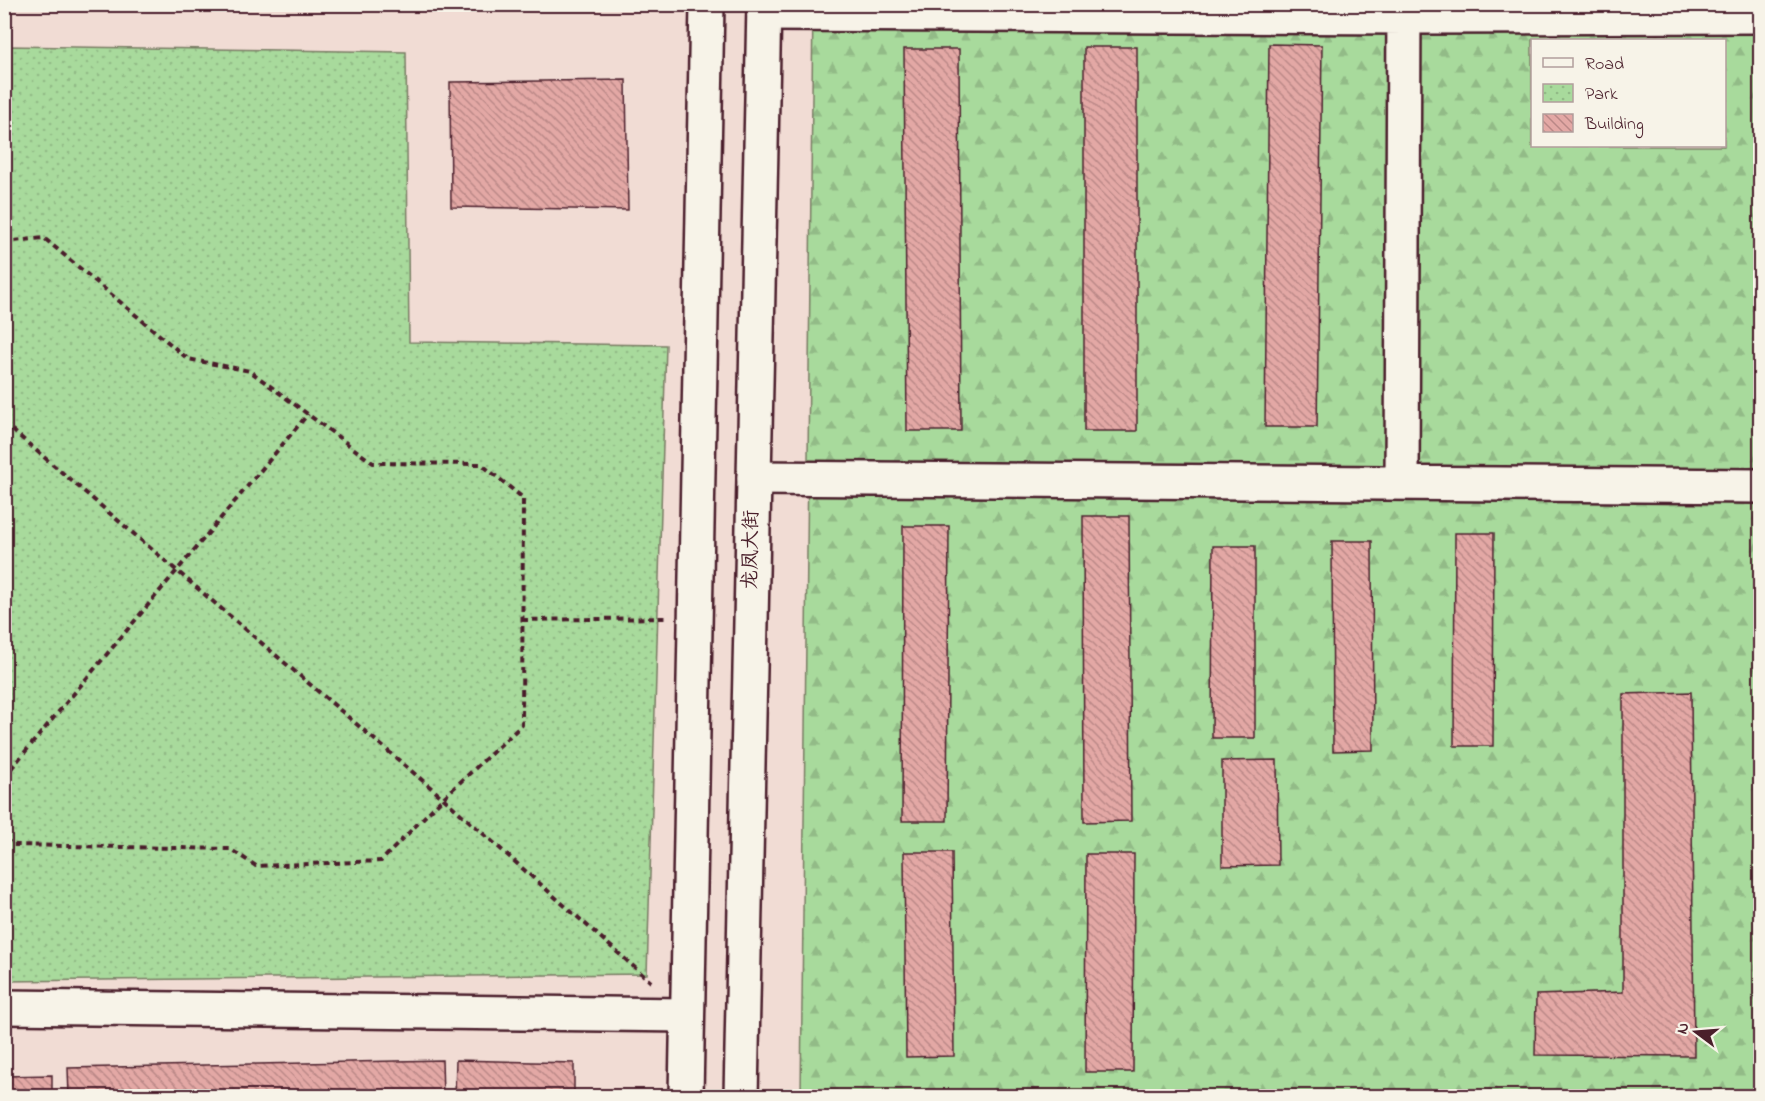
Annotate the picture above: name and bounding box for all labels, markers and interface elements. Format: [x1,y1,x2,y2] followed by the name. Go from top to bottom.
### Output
[1531,39,1726,147] legend
[1585,52,1624,78] text: Road
[1585,82,1618,108] text: Park
[1584,112,1644,139] text: Building
[737,510,767,590] street label: 龙凤大街
[1666,1002,1726,1062] north arrow
[1670,1020,1697,1037] text: N

